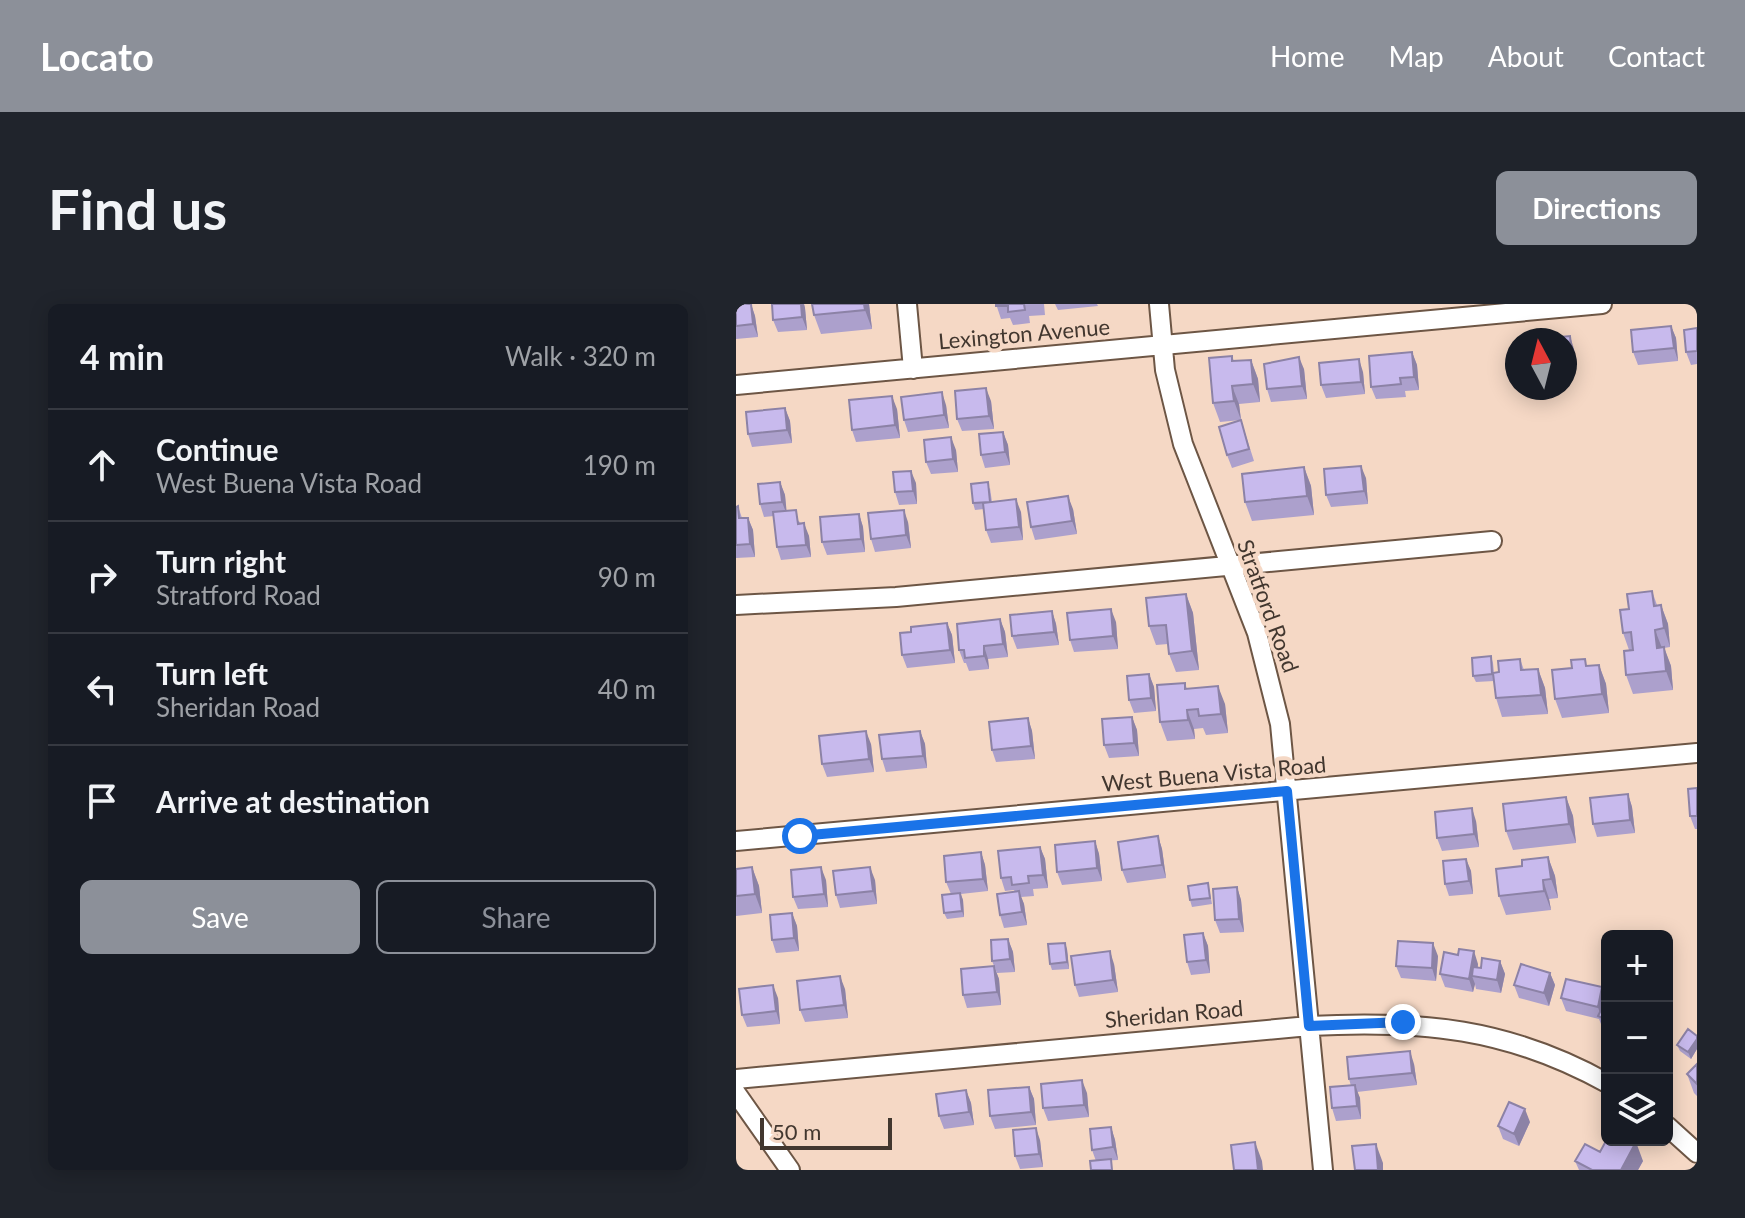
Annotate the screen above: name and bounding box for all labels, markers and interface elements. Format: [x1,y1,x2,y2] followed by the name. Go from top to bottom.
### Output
[40,33,154,79] text: Locato
[1270,39,1345,73] text: Home
[1389,39,1444,73] text: Map
[1488,39,1564,73] text: About
[1608,39,1705,73] text: Contact
[1496,171,1697,245] button: Directions
[48,175,227,242] text: Find us
[937,313,1111,354] street label: Lexington Avenue
[1505,328,1577,400] north arrow
[80,336,164,377] text: 4 min
[505,340,656,372] text: Walk · 320 m
[156,431,279,467] text: Continue
[80,443,124,487] icon: ahead
[583,449,656,481] text: 190 m
[156,467,422,499] text: West Buena Vista Road
[1232,536,1305,676] street label: Stratford Road
[156,543,286,579] text: Turn right
[80,555,124,599] icon: right
[598,561,656,593] text: 90 m
[156,579,321,611] text: Stratford Road
[156,655,268,691] text: Turn left
[80,667,124,711] icon: left
[598,673,656,705] text: 40 m
[156,691,320,723] text: Sheridan Road
[1101,750,1327,797] street label: West Buena Vista Road
[80,779,124,823] icon: arrive
[156,783,430,819] text: Arrive at destination
[782,818,818,854] route start
[80,880,360,954] button: Save
[376,880,656,954] button: Share
[1601,930,1673,1146] map controls
[1601,930,1673,1002] button: +
[1104,994,1244,1033] street label: Sheridan Road
[1601,1002,1673,1074] button: −
[1385,1004,1421,1040] route end
[1601,1074,1673,1146] button: layers
[760,1114,892,1150] scale bar
[772,1118,821,1145] text: 50 m

